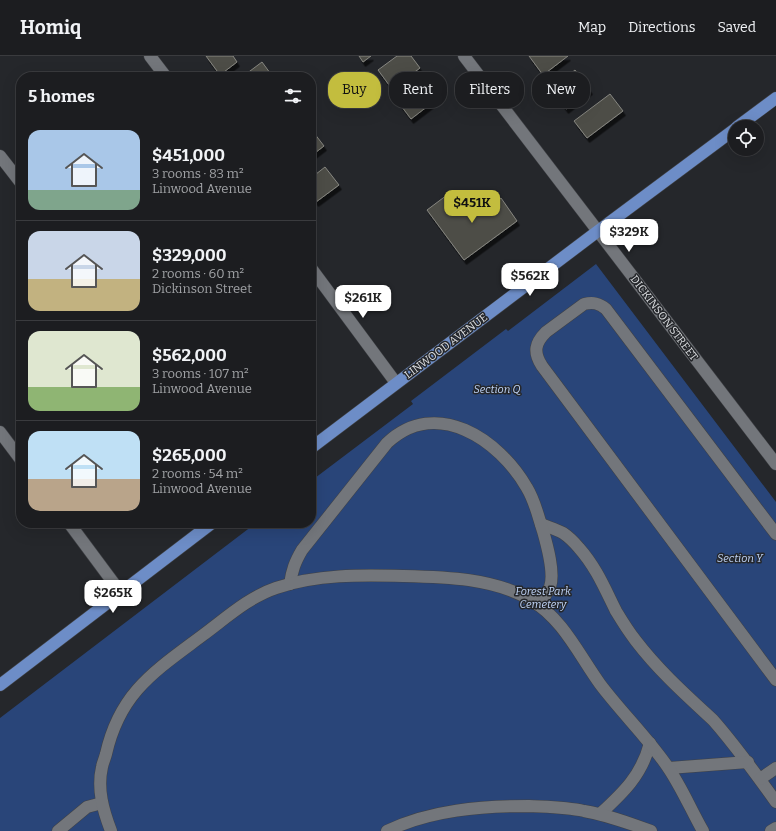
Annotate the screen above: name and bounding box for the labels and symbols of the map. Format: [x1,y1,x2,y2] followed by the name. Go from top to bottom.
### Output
[444,190,500,224] pin: $451K
[601,219,657,253] pin: $329K
[502,263,558,297] pin: $562K
[628,273,701,364] street label: DICKINSON STREET
[335,285,391,319] pin: $261K
[402,311,490,381] street label: LINWOOD AVENUE
[473,383,521,396] park label: Section Q
[717,552,764,565] park label: Section Y
[85,580,141,614] pin: $265K
[515,585,572,611] park label: Forest Park Cemetery

